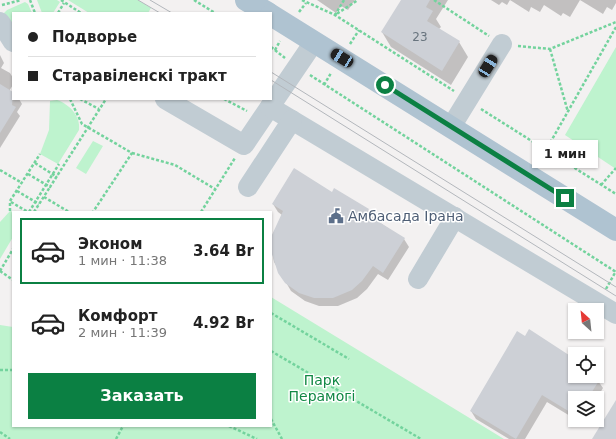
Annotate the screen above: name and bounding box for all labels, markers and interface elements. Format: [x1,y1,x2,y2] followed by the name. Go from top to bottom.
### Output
[52,28,137,46] text: Подворье
[412,30,428,44] house number: 23
[329,47,355,69] car
[477,53,499,79] car
[52,67,227,85] text: Старавіленскі тракт
[376,76,394,94] route start
[532,140,598,168] callout: 1 мин
[544,146,586,161] text: 1 мин
[556,189,574,207] route end
[327,207,345,225] public building icon: Амбасада Ірана
[348,208,464,224] place label: Амбасада Ірана
[30,233,66,269] icon: car
[78,235,142,253] text: Эконом
[193,242,254,260] text: 3.64 Br
[78,253,167,268] text: 1 мин · 11:38
[568,303,604,339] north arrow
[568,303,604,427] map controls
[30,305,66,341] icon: car
[78,307,157,325] text: Комфорт
[193,314,254,332] text: 4.92 Br
[78,325,167,340] text: 2 мин · 11:39
[568,347,604,383] button: locate
[289,372,355,404] park label: Парк Перамогі
[28,373,256,419] button: Заказать
[568,391,604,427] button: layers

